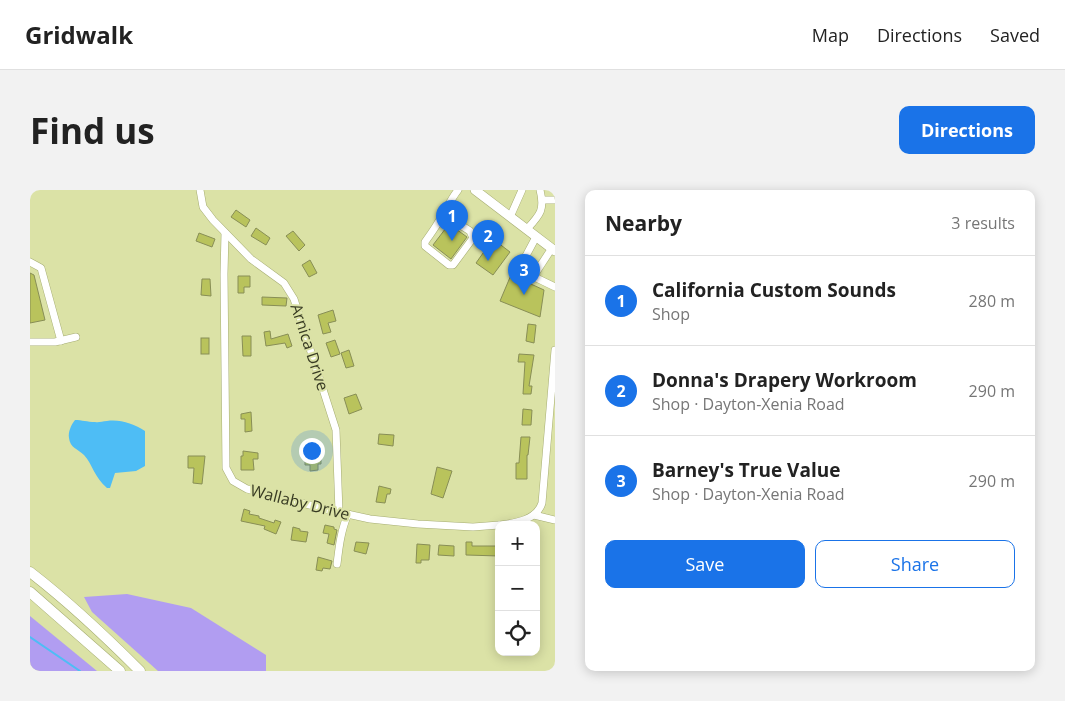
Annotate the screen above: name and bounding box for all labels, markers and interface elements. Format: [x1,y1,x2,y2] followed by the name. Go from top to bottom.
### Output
[25,18,133,51] text: Gridwalk
[812,23,849,47] text: Map
[877,23,962,47] text: Directions
[990,23,1040,47] text: Saved
[899,106,1035,154] button: Directions
[30,107,155,154] text: Find us
[436,200,468,241] pin: 1
[605,209,682,237] text: Nearby
[951,212,1015,234] text: 3 results
[472,220,504,261] pin: 2
[508,254,540,295] pin: 3
[652,277,896,303] text: California Custom Sounds
[616,290,626,312] text: 1
[969,290,1015,312] text: 280 m
[286,301,334,393] street label: Arnica Drive
[652,303,690,325] text: Shop
[652,367,917,393] text: Donna's Drapery Workroom
[616,380,626,402] text: 2
[969,380,1015,402] text: 290 m
[652,393,845,415] text: Shop · Dayton-Xenia Road
[299,438,325,464] your location
[652,457,840,483] text: Barney's True Value
[616,470,626,492] text: 3
[969,470,1015,492] text: 290 m
[248,479,352,525] street label: Wallaby Drive
[652,483,845,505] text: Shop · Dayton-Xenia Road
[495,521,540,656] map controls
[495,521,540,566] button: +
[605,540,805,588] button: Save
[815,540,1015,588] button: Share
[495,566,540,611] button: −
[495,611,540,656] button: locate

